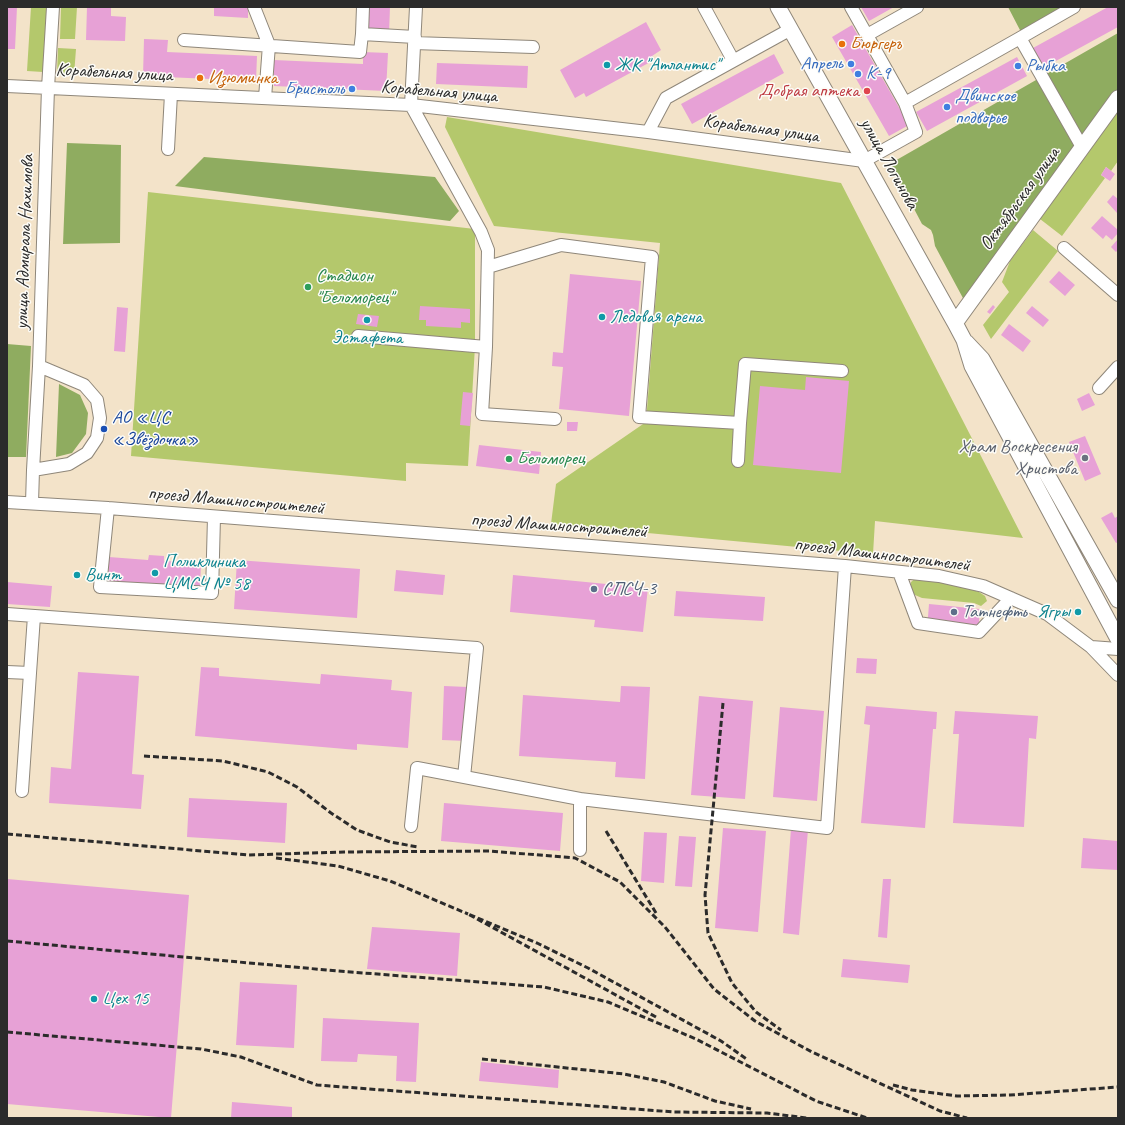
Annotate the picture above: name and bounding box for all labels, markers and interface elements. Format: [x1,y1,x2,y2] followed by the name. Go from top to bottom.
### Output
[850,33,902,55] place label: Бюргеръ
[837,39,847,49] marker: Бюргеръ
[801,53,843,75] place label: Апрель
[615,54,719,76] place label: ЖК "Атлантис"
[1026,55,1065,77] place label: Рыбка
[55,59,173,87] street label: Корабельная улица
[846,59,856,69] marker: Апрель
[602,60,612,70] marker: ЖК "Атлантис"
[1013,61,1023,71] marker: Рыбка
[866,63,890,85] place label: К-9
[208,67,277,89] place label: Изюминка
[853,69,863,79] marker: К-9
[195,73,205,83] marker: Изюминка
[380,76,498,108] street label: Корабельная улица
[285,78,344,100] place label: Бристоль
[759,80,859,102] place label: Добрая аптека
[347,84,357,94] marker: Бристоль
[955,85,1015,129] place label: Двинское подворье
[862,86,872,96] marker: Добрая аптека
[942,102,952,112] marker: Двинское подворье
[702,110,820,148] street label: Корабельная улица
[854,114,924,214] street label: улица Логинова
[975,143,1065,255] street label: Октябрьская улица
[11,154,39,330] street label: улица Адмирала Нахимова
[316,265,393,309] place label: Стадион "Беломорец"
[303,282,313,292] marker: Стадион "Беломорец"
[610,306,702,328] place label: Ледовая арена
[597,312,607,322] marker: Ледовая арена
[362,315,372,325] marker: Эстафета
[332,327,402,349] place label: Эстафета
[112,407,199,451] place label: АО «ЦС «Звёздочка»
[99,424,109,434] marker: АО «ЦС «Звёздочка»
[958,436,1077,480] place label: Храм Воскресения Христова
[517,448,585,470] place label: Беломорец
[1080,453,1090,463] marker: Храм Воскресения Христова
[504,454,514,464] marker: Беломорец
[147,482,325,520] street label: проезд Машиностроителей
[470,508,648,544] street label: проезд Машиностроителей
[793,533,971,577] street label: проезд Машиностроителей
[163,551,250,595] place label: Поликлиника ЦМСЧ № 58
[85,564,121,586] place label: Винт
[150,568,160,578] marker: Поликлиника ЦМСЧ № 58
[72,570,82,580] marker: Винт
[602,578,656,600] place label: СПСЧ-3
[589,584,599,594] marker: СПСЧ-3
[962,601,1027,623] place label: Татнефть
[1037,601,1070,623] place label: Ягры
[949,607,959,617] marker: Татнефть
[1073,607,1083,617] marker: Ягры
[102,988,149,1010] place label: Цех 15
[89,994,99,1004] marker: Цех 15

